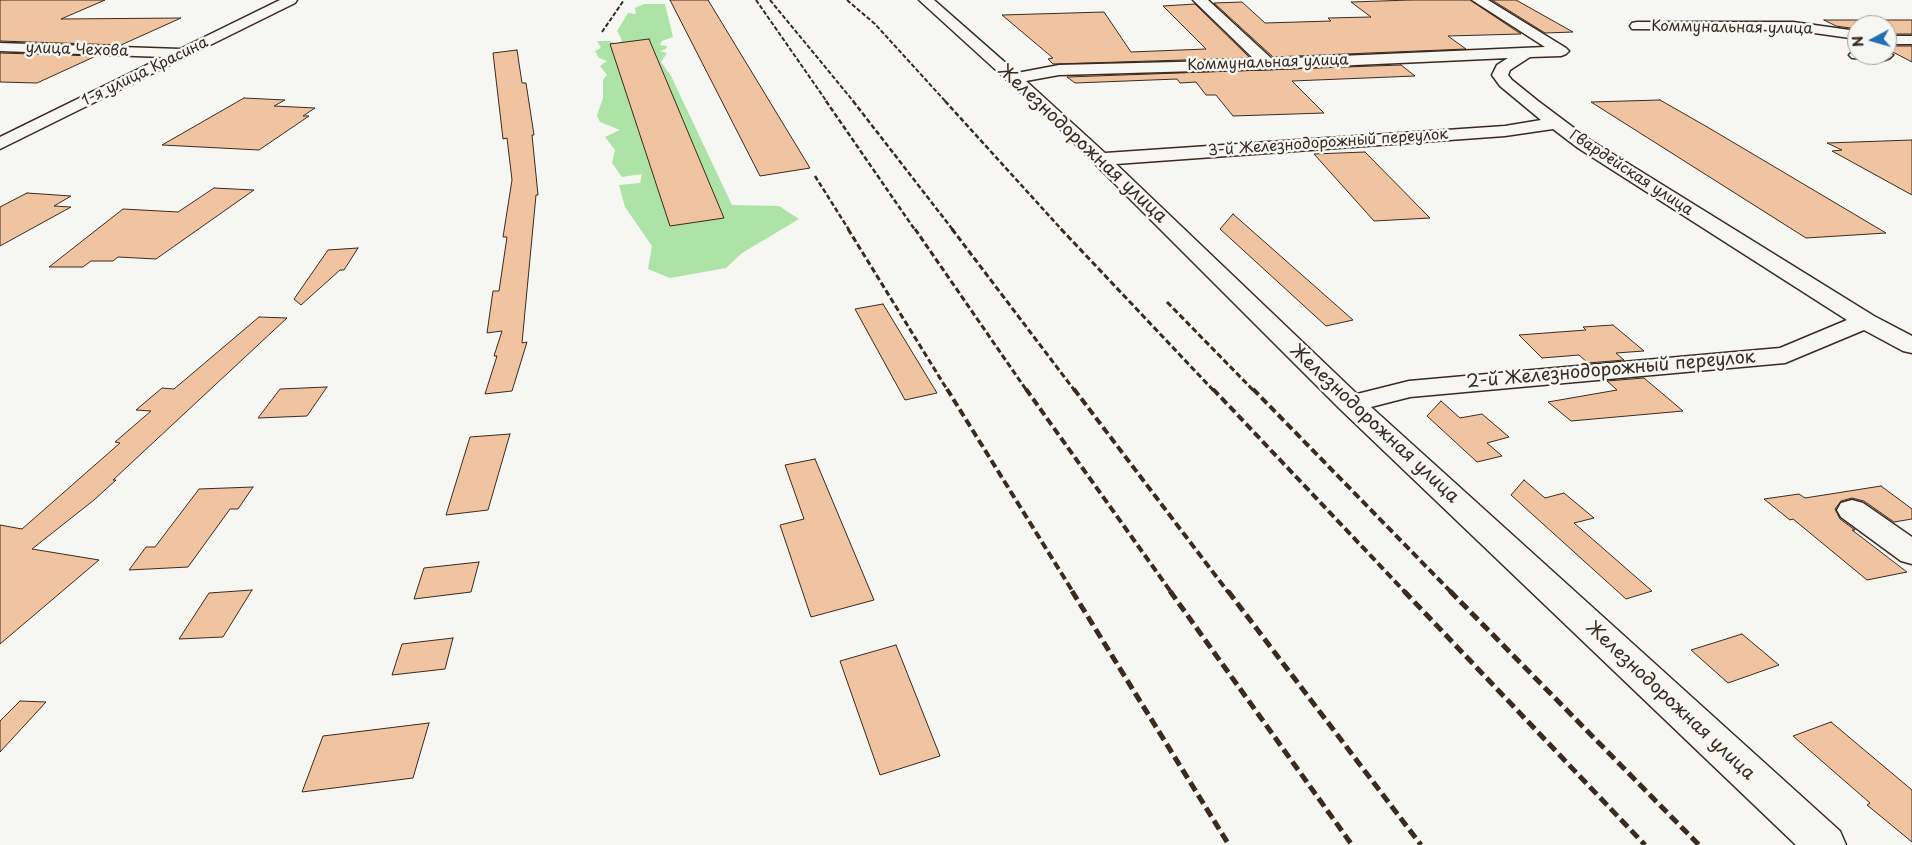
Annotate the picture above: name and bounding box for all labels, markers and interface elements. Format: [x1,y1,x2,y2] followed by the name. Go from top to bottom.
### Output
[1847,15,1897,65] north arrow
[1651,18,1813,38] street label: Коммунальная улица
[79,34,211,110] street label: 1-я улица Красина
[1847,35,1869,48] text: N
[25,39,129,61] street label: улица Чехова
[1187,51,1349,75] street label: Коммунальная улица
[993,60,1171,228] street label: Железнодорожная улица
[1207,126,1449,160] street label: 3-й Железнодорожный переулок
[1566,126,1696,220] street label: Гвардейская улица
[1285,340,1463,508] street label: Железнодорожная улица
[1466,347,1756,393] street label: 2-й Железнодорожный переулок
[1581,617,1759,785] street label: Железнодорожная улица

